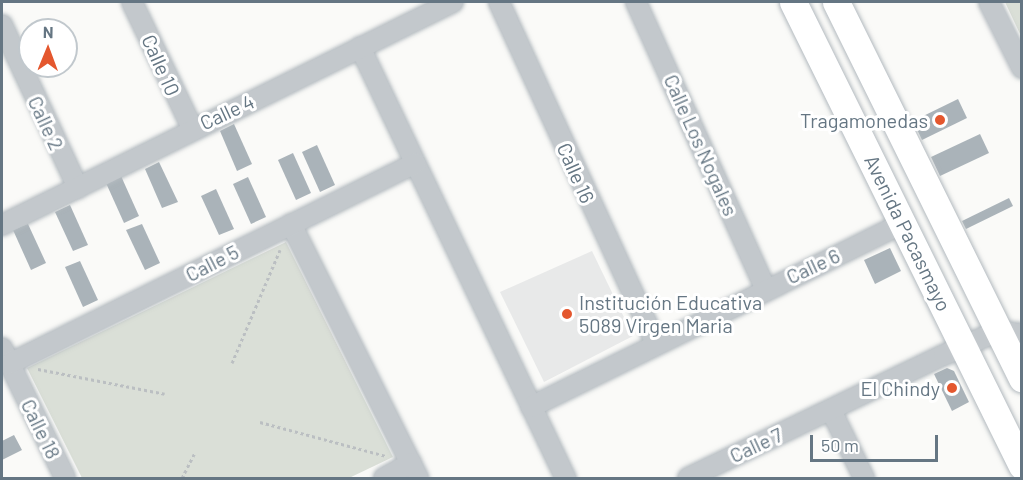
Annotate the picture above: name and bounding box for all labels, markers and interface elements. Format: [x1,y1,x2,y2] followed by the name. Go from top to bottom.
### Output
[18,18,78,78] north arrow
[43,22,54,41] text: N
[137,31,185,99] street label: Calle 10
[659,71,743,219] street label: Calle Los Nogales
[196,89,258,135] street label: Calle 4
[23,92,69,154] street label: Calle 2
[800,108,928,132] place label: Tragamonedas
[933,113,947,127] marker: Tragamonedas
[552,139,600,207] street label: Calle 16
[860,151,956,315] street label: Avenida Pacasmayo
[181,240,243,286] street label: Calle 5
[782,243,844,289] street label: Calle 6
[579,290,762,337] place label: Institución Educativa 5089 Virgen Maria
[560,307,574,321] marker: Institución Educativa 5089 Virgen Maria
[861,376,940,400] place label: El Chindy
[945,381,959,395] marker: El Chindy
[16,395,66,463] street label: Calle 18
[726,422,786,468] street label: Calle 7
[813,423,940,461] scale bar
[821,434,859,456] text: 50 m

